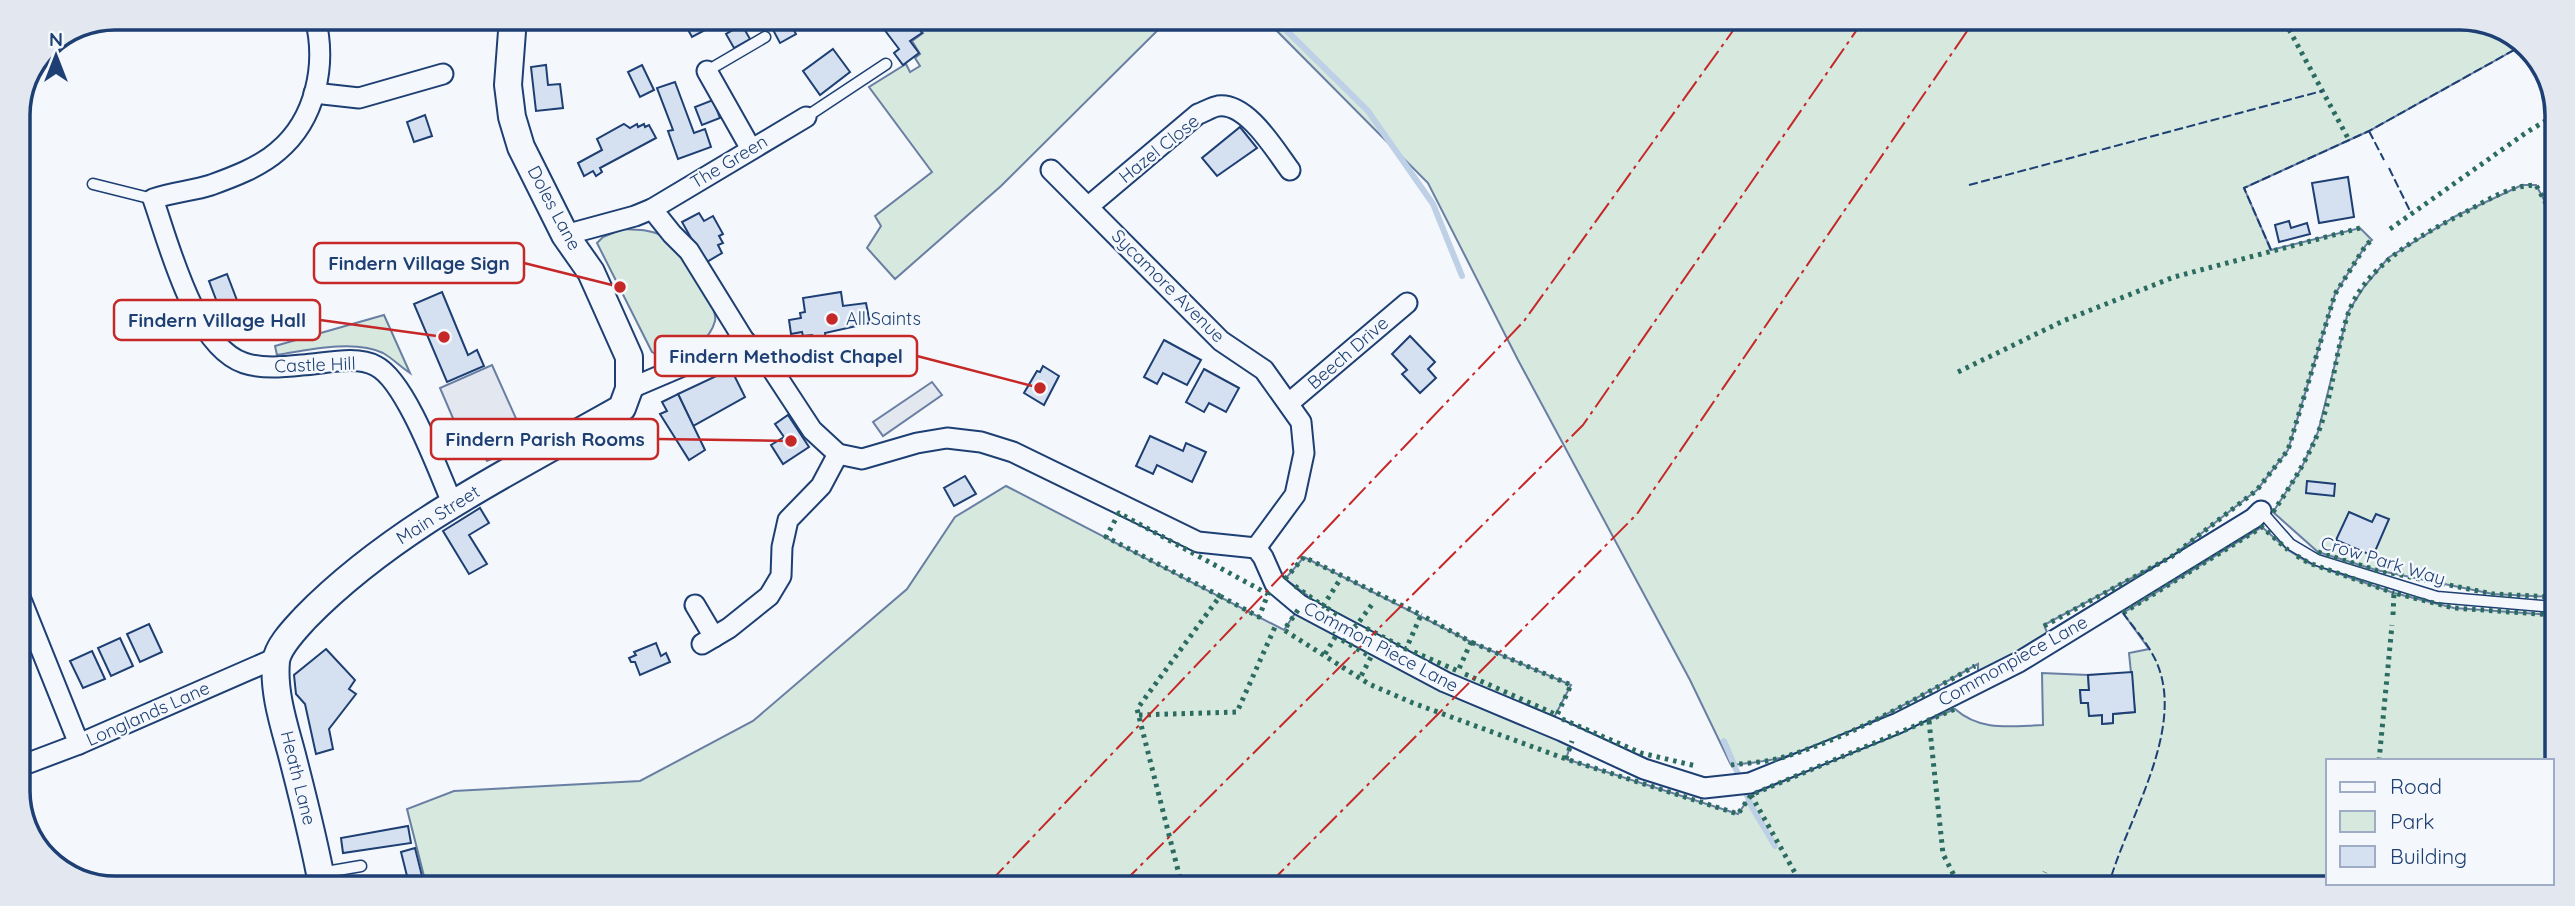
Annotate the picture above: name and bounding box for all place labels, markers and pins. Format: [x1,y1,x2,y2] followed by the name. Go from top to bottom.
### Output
[314,243,524,283] callout: Findern Village Sign
[114,300,320,340] callout: Findern Village Hall
[846,307,921,330] place label: All Saints
[824,311,840,327] marker: All Saints
[655,336,917,376] callout: Findern Methodist Chapel
[431,419,658,459] callout: Findern Parish Rooms

